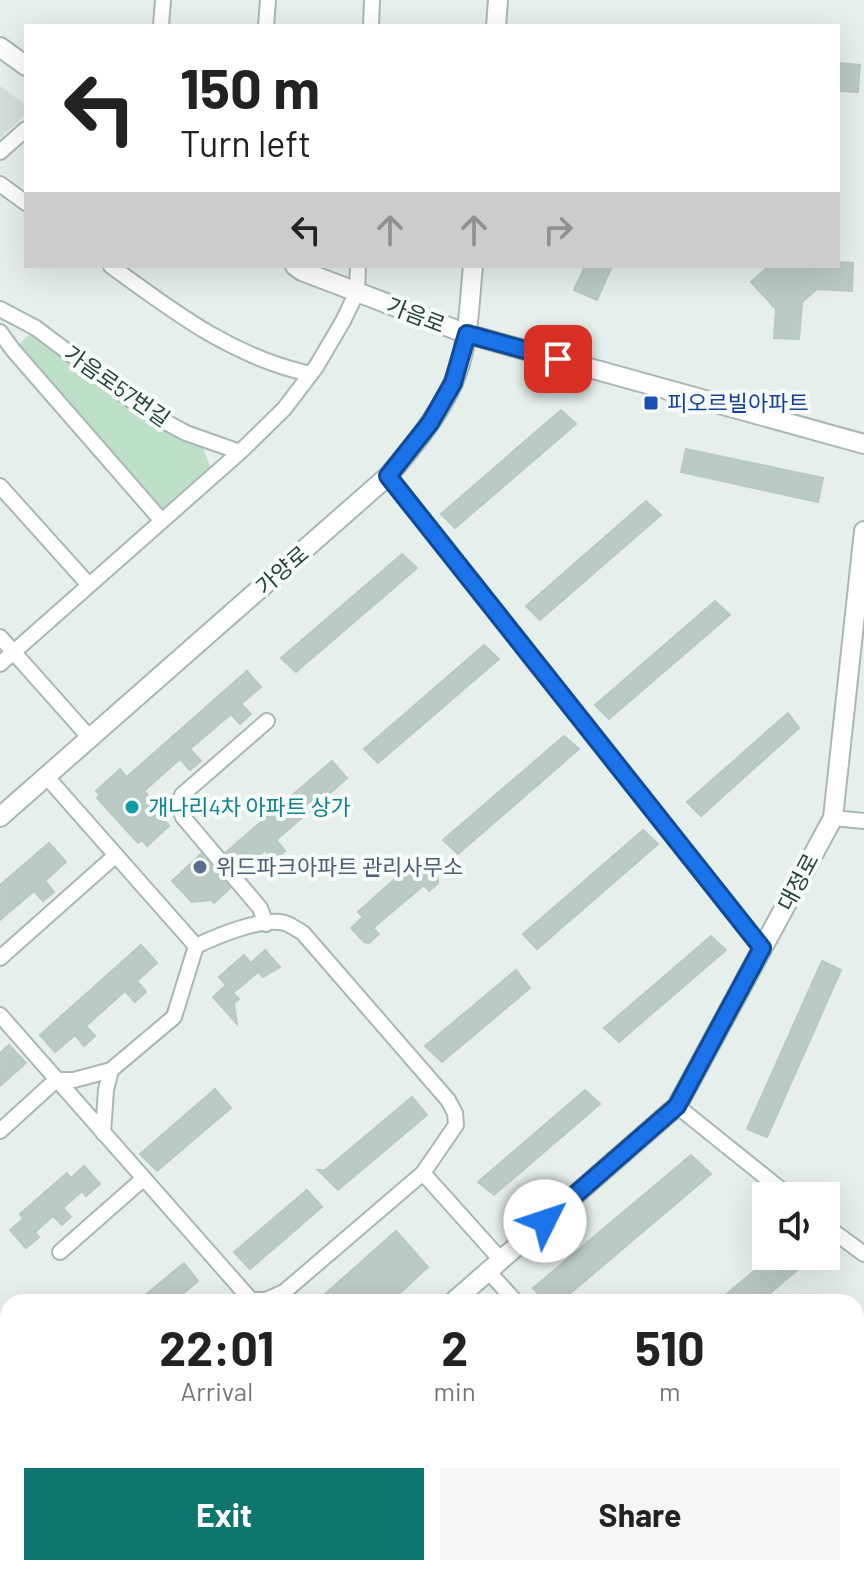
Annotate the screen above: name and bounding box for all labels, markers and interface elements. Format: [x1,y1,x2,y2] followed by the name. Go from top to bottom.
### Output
[180,53,320,120] text: 150 m
[48,56,152,160] icon: left
[180,121,311,164] text: Turn left
[284,208,328,252] icon: left
[368,208,412,252] icon: ahead
[452,208,496,252] icon: ahead
[536,208,580,252] icon: right
[383,291,449,337] street label: 가음로
[524,325,592,393] pin
[536,337,580,381] icon: arrive
[60,339,175,431] street label: 가음로57번길
[667,389,809,415] place label: 피오르빌아파트
[642,394,660,412] marker: 피오르빌아파트
[250,540,313,599] street label: 가양로
[148,793,351,819] place label: 개나리4차 아파트 상가
[123,798,141,816] marker: 개나리4차 아파트 상가
[771,849,823,914] street label: 대정로
[216,853,463,879] place label: 위드파크아파트 관리사무소
[191,858,209,876] marker: 위드파크아파트 관리사무소
[503,1179,587,1263] position arrow
[752,1182,840,1270] map controls
[752,1182,840,1270] button: sound
[159,1318,274,1376] text: 22:01
[441,1318,468,1376] text: 2
[635,1318,705,1376] text: 510
[180,1375,253,1406] text: Arrival
[434,1375,476,1406] text: min
[659,1375,681,1406] text: m
[24,1468,424,1560] button: Exit
[440,1468,840,1560] button: Share

